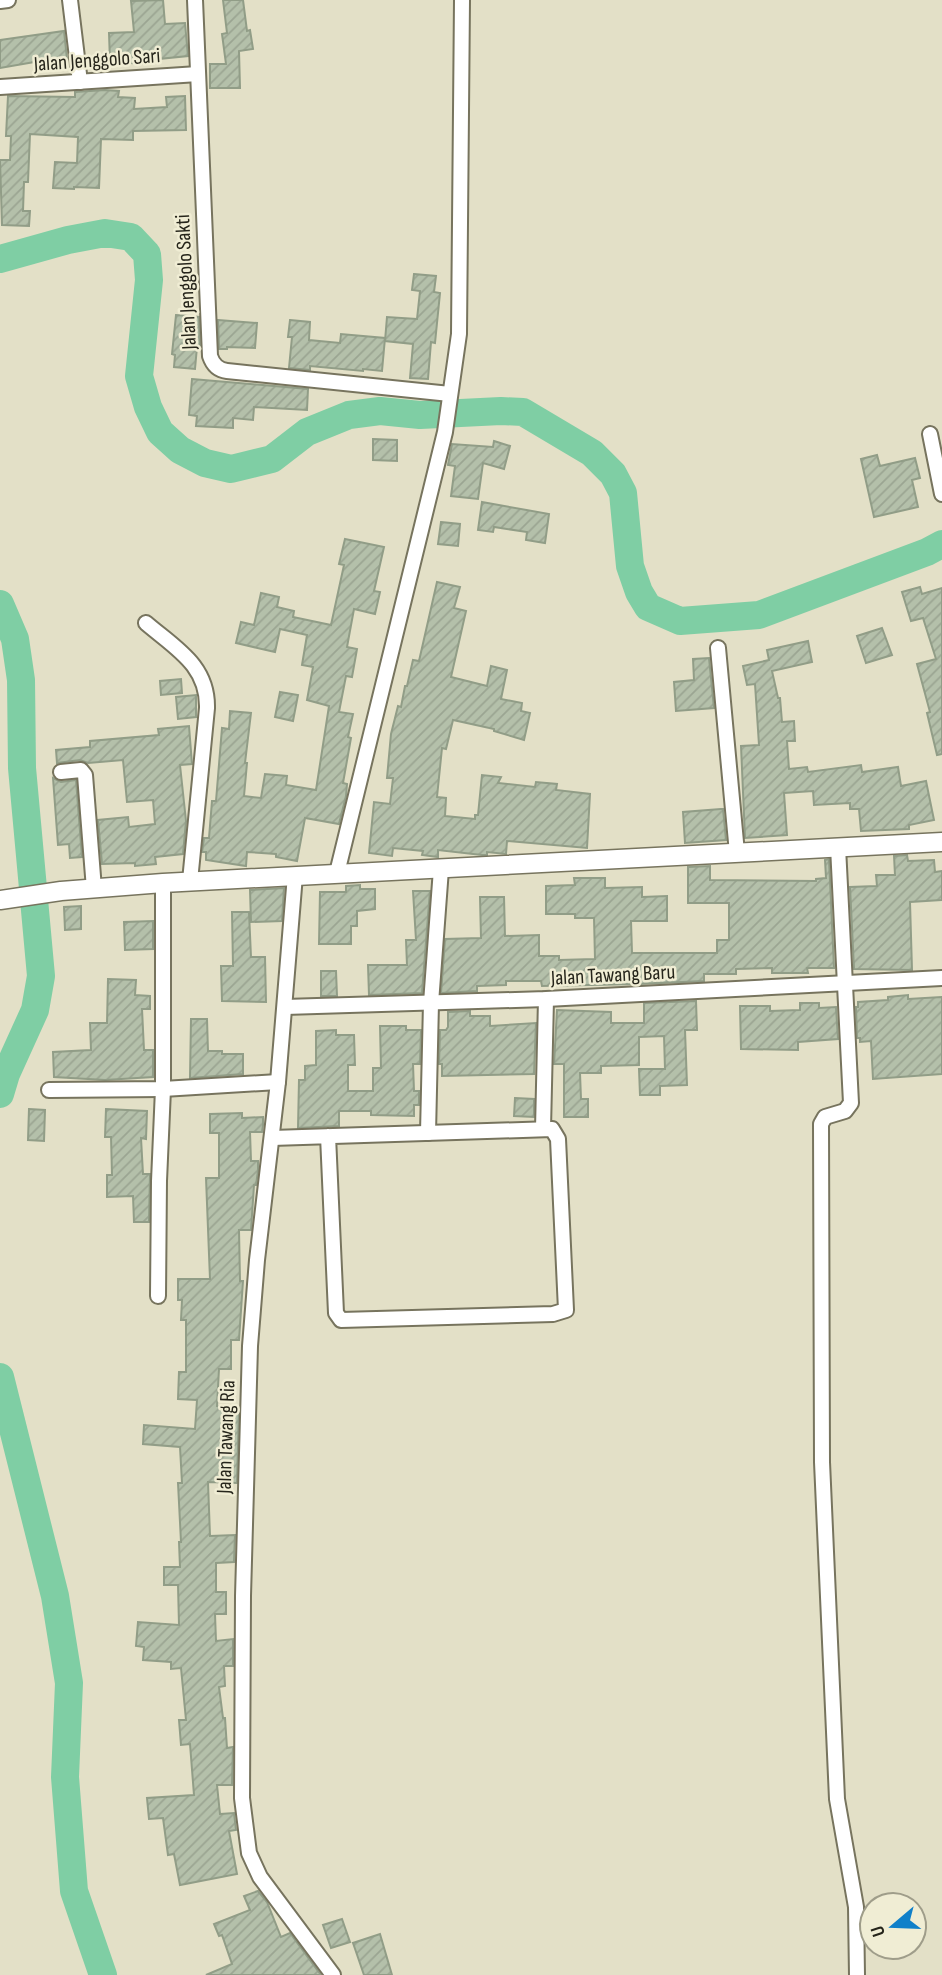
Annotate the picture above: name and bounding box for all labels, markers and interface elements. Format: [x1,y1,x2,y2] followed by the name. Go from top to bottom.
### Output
[32,43,161,77] street label: Jalan Jenggolo Sari
[170,214,202,351] street label: Jalan Jenggolo Sakti
[549,959,676,991] street label: Jalan Tawang Baru
[211,1380,240,1495] street label: Jalan Tawang Ria
[858,1891,928,1961] north arrow
[866,1923,891,1939] text: U

